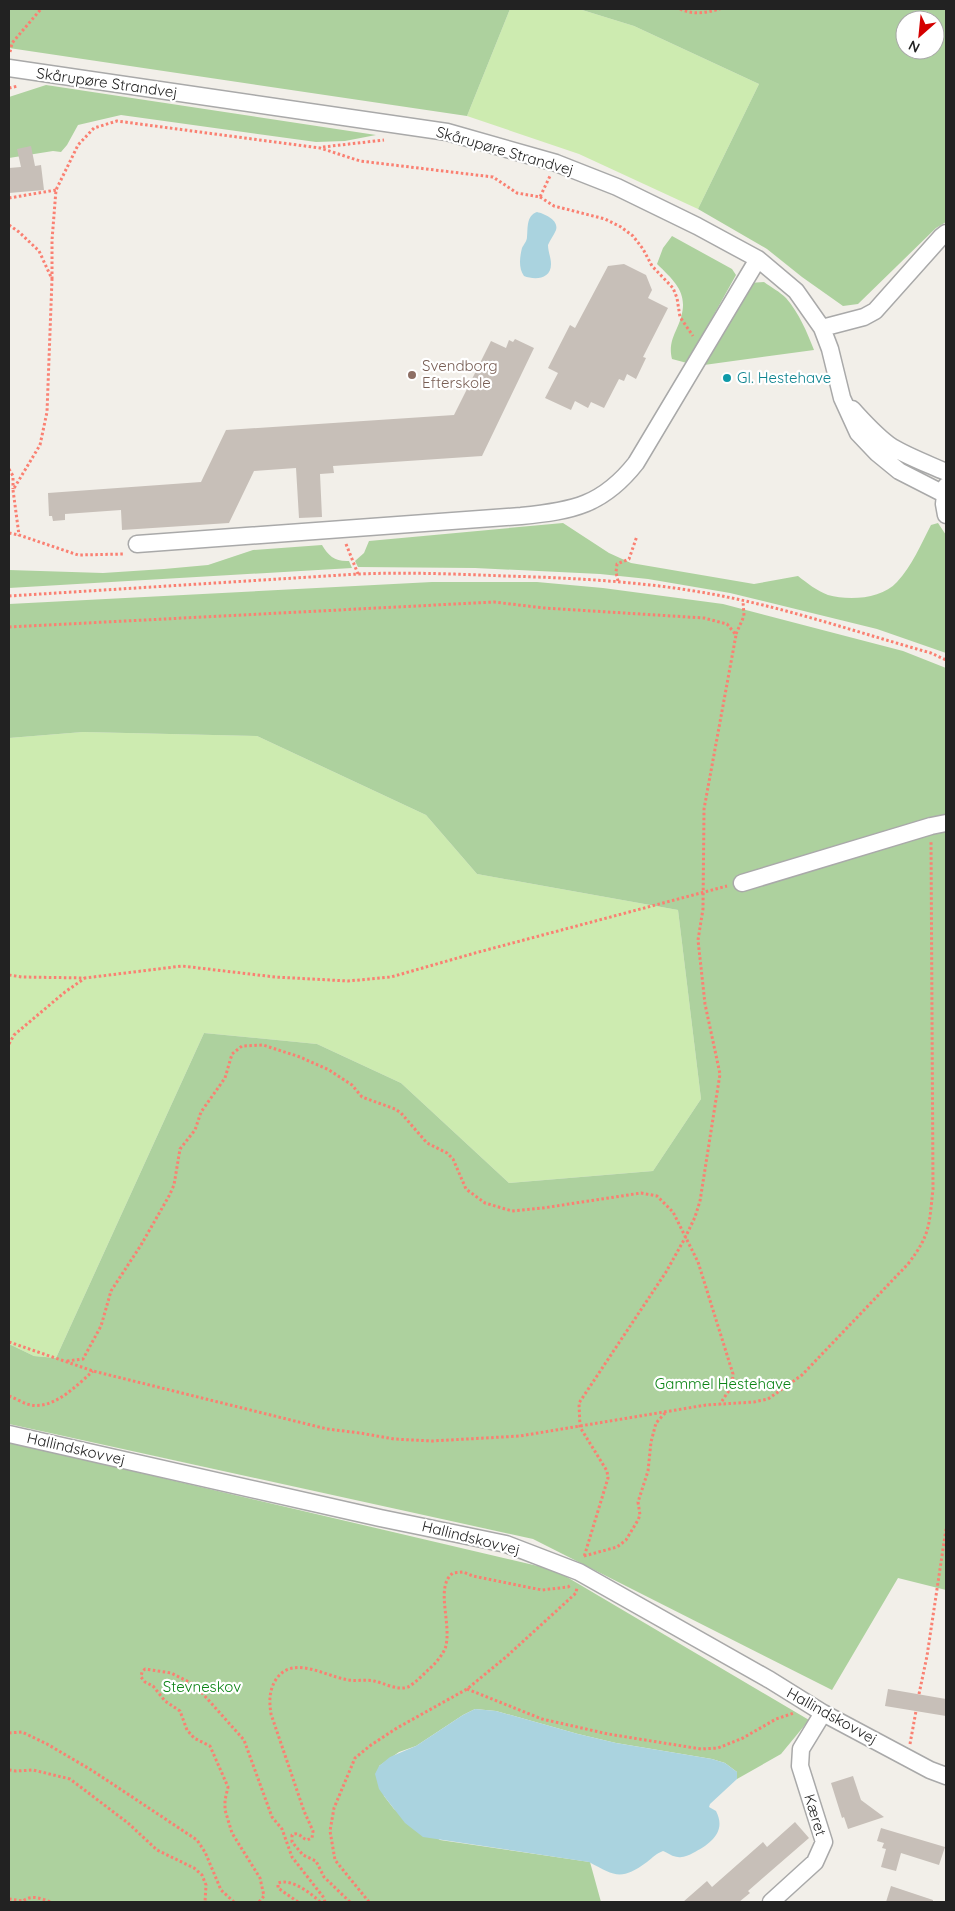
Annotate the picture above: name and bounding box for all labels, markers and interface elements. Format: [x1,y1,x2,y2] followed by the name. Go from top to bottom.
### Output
[895,10,945,60] north arrow
[905,36,923,57] text: N
[35,63,179,102] street label: Skårupøre Strandvej
[434,122,576,179] street label: Skårupøre Strandvej
[422,356,498,392] place label: Svendborg Efterskole
[737,368,831,387] place label: Gl. Hestehave
[406,369,418,381] marker: Svendborg Efterskole
[721,372,733,384] marker: Gl. Hestehave
[655,1374,791,1393] park label: Gammel Hestehave
[25,1428,127,1469] street label: Hallindskovvej
[420,1516,522,1559] street label: Hallindskovvej
[163,1677,241,1696] park label: Stevneskov
[784,1683,881,1748] street label: Hallindskovvej
[800,1792,831,1838] street label: Kæret

